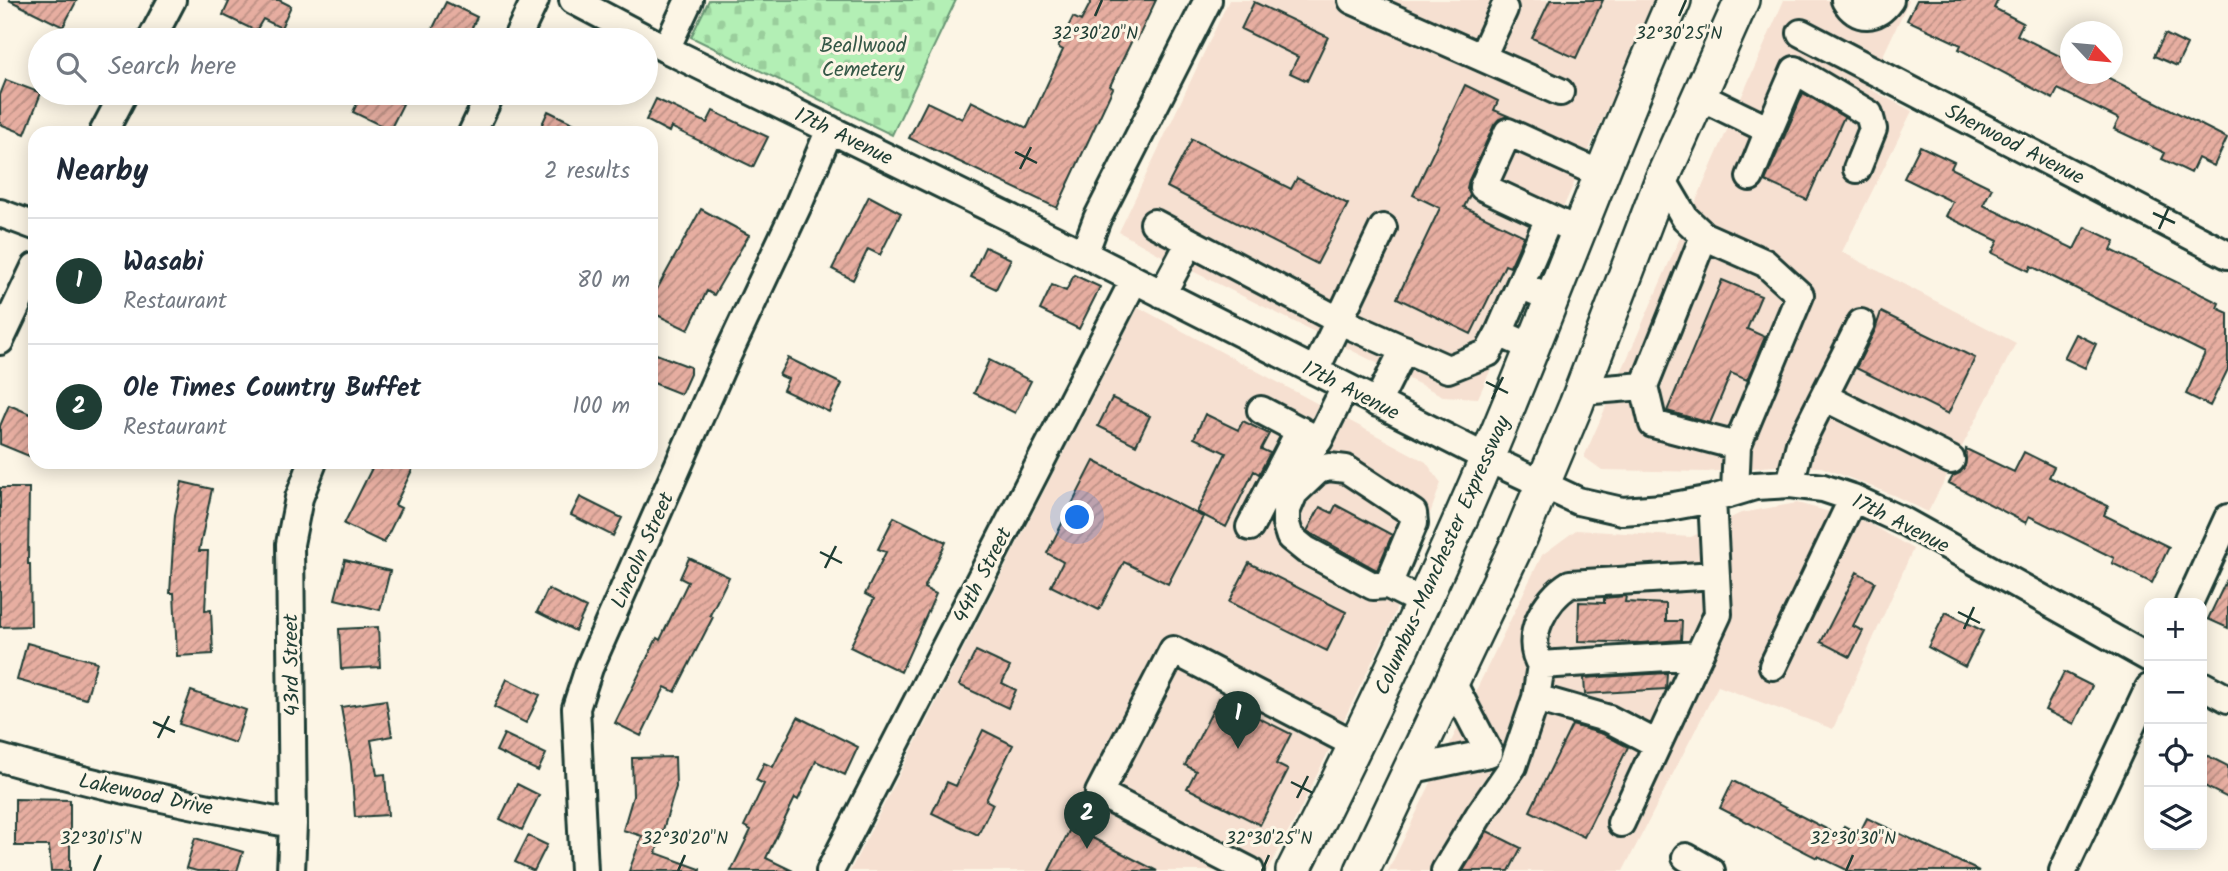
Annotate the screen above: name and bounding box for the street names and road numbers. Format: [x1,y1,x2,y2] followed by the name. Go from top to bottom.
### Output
[1939,96,2090,195] street label: Sherwood Avenue
[789,99,899,176] street label: 17th Avenue
[1296,353,1405,430] street label: 17th Avenue
[1367,410,1520,701] street label: Columbus-Manchester Expressway
[603,486,684,614] street label: Lincoln Street
[1846,486,1955,563] street label: 17th Avenue
[945,521,1022,630] street label: 44th Street
[275,612,310,717] street label: 43rd Street
[76,765,216,826] street label: Lakewood Drive

